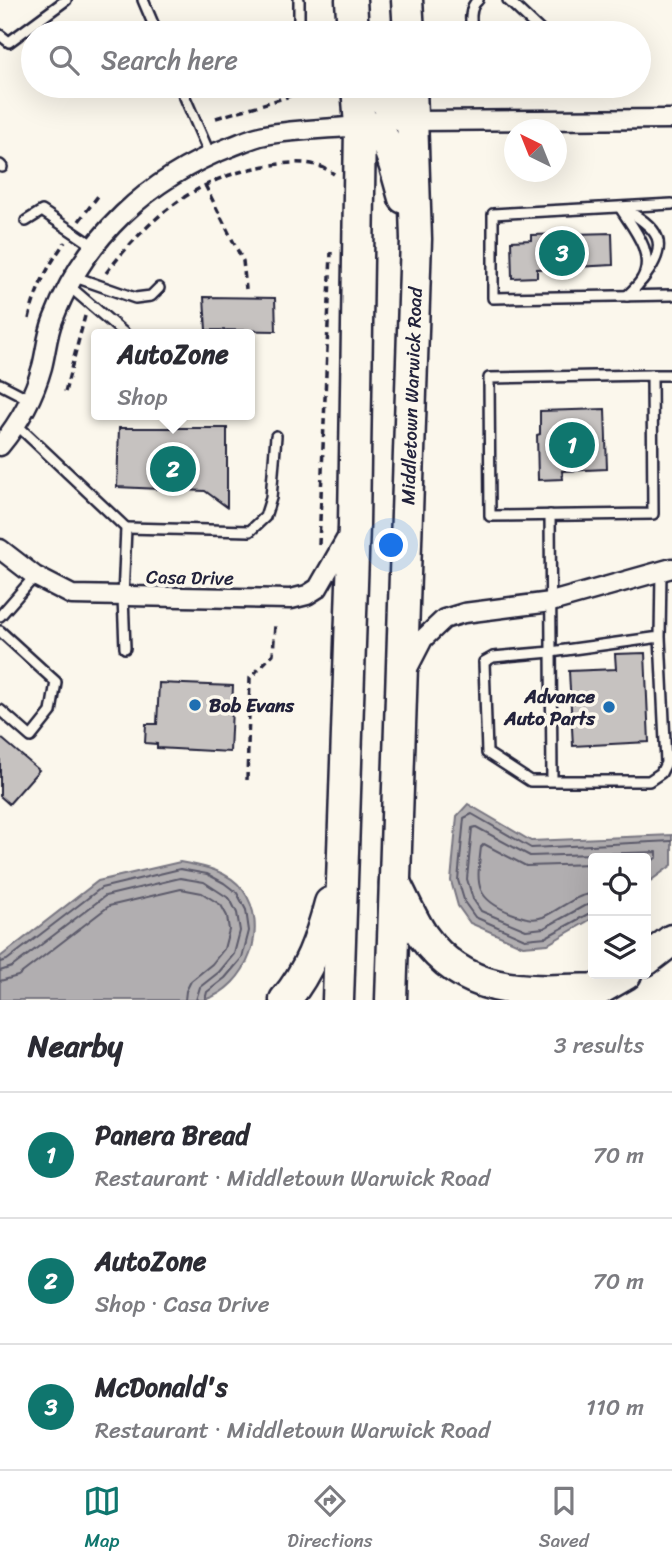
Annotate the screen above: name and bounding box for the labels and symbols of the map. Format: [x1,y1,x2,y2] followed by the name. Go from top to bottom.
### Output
[504,119,567,182] north arrow
[539,227,585,279] pin: 3
[391,286,432,505] street label: Middletown Warwick Road
[549,419,595,471] pin: 1
[150,443,196,495] pin: 2
[374,528,408,562] your location
[146,560,234,595] street label: Casa Drive
[503,680,596,735] place label: Advance Auto Parts
[209,689,295,722] place label: Bob Evans
[187,697,203,713] marker: Bob Evans
[601,699,617,715] marker: Advance Auto Parts

